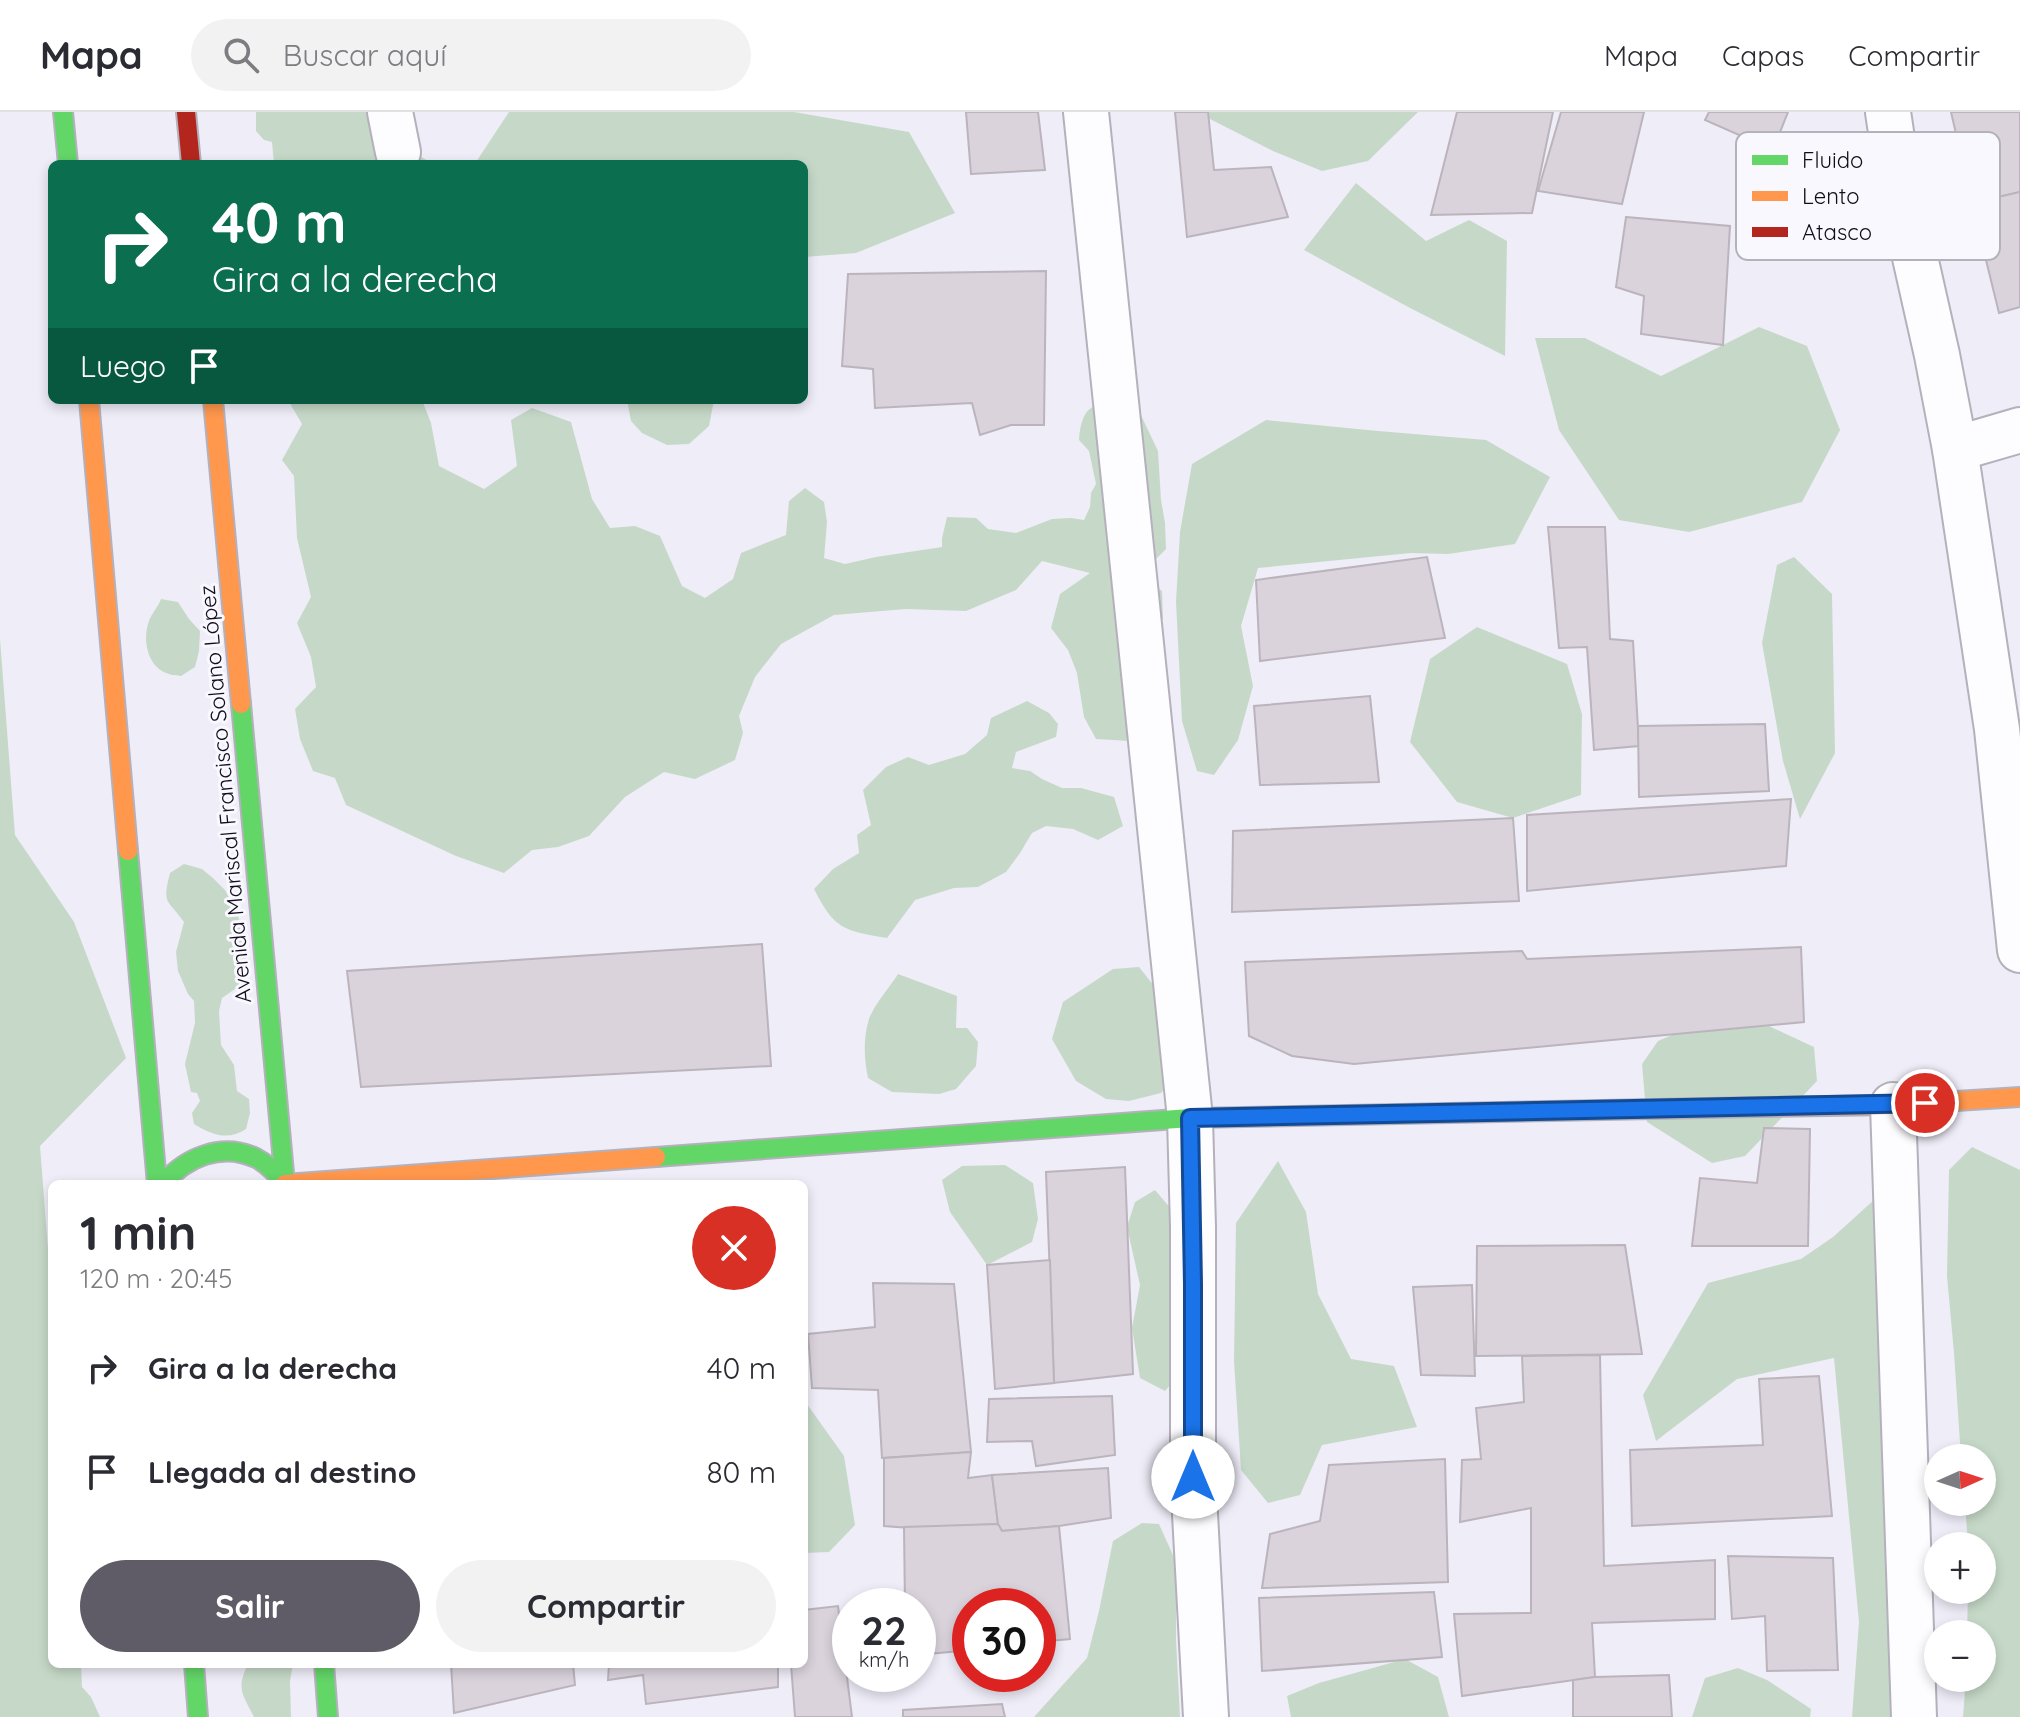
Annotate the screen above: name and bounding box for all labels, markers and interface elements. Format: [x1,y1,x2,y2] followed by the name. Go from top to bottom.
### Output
[191,19,751,91] search box
[40,31,143,79] text: Mapa
[219,33,263,77] icon: search
[283,36,447,74] text: Buscar aquí
[1604,38,1678,73] text: Mapa
[1722,38,1804,73] text: Capas
[1848,38,1980,73] text: Compartir
[1736,132,2000,260] legend
[1802,146,1863,174] text: Fluido
[1802,182,1860,210] text: Lento
[212,187,347,257] text: 40 m
[80,192,184,296] icon: right
[1802,218,1872,246] text: Atasco
[212,256,498,301] text: Gira a la derecha
[182,344,226,388] icon: arrive
[80,347,166,385] text: Luego
[193,584,257,1004] street label: Avenida Mariscal Francisco Solano López
[1891,1069,1959,1137] pin
[1903,1081,1947,1125] icon: arrive
[80,1202,196,1262] text: 1 min
[692,1206,776,1290] button: close
[80,1262,232,1295] text: 120 m · 20:45
[80,1346,124,1390] icon: right
[148,1349,397,1387] text: Gira a la derecha
[707,1349,776,1387] text: 40 m
[1151,1435,1235,1519] position arrow
[1924,1444,1996,1516] north arrow
[1924,1444,1996,1692] map controls
[80,1450,124,1494] icon: arrive
[148,1453,416,1491] text: Llegada al destino
[706,1453,776,1491] text: 80 m
[1924,1532,1996,1604] button: +
[80,1560,420,1652] button: Salir
[436,1560,776,1652] button: Compartir
[952,1588,1056,1692] speed limit sign: 30
[861,1605,907,1655] text: 22
[1924,1620,1996,1692] button: −
[859,1647,909,1672] text: km/h

